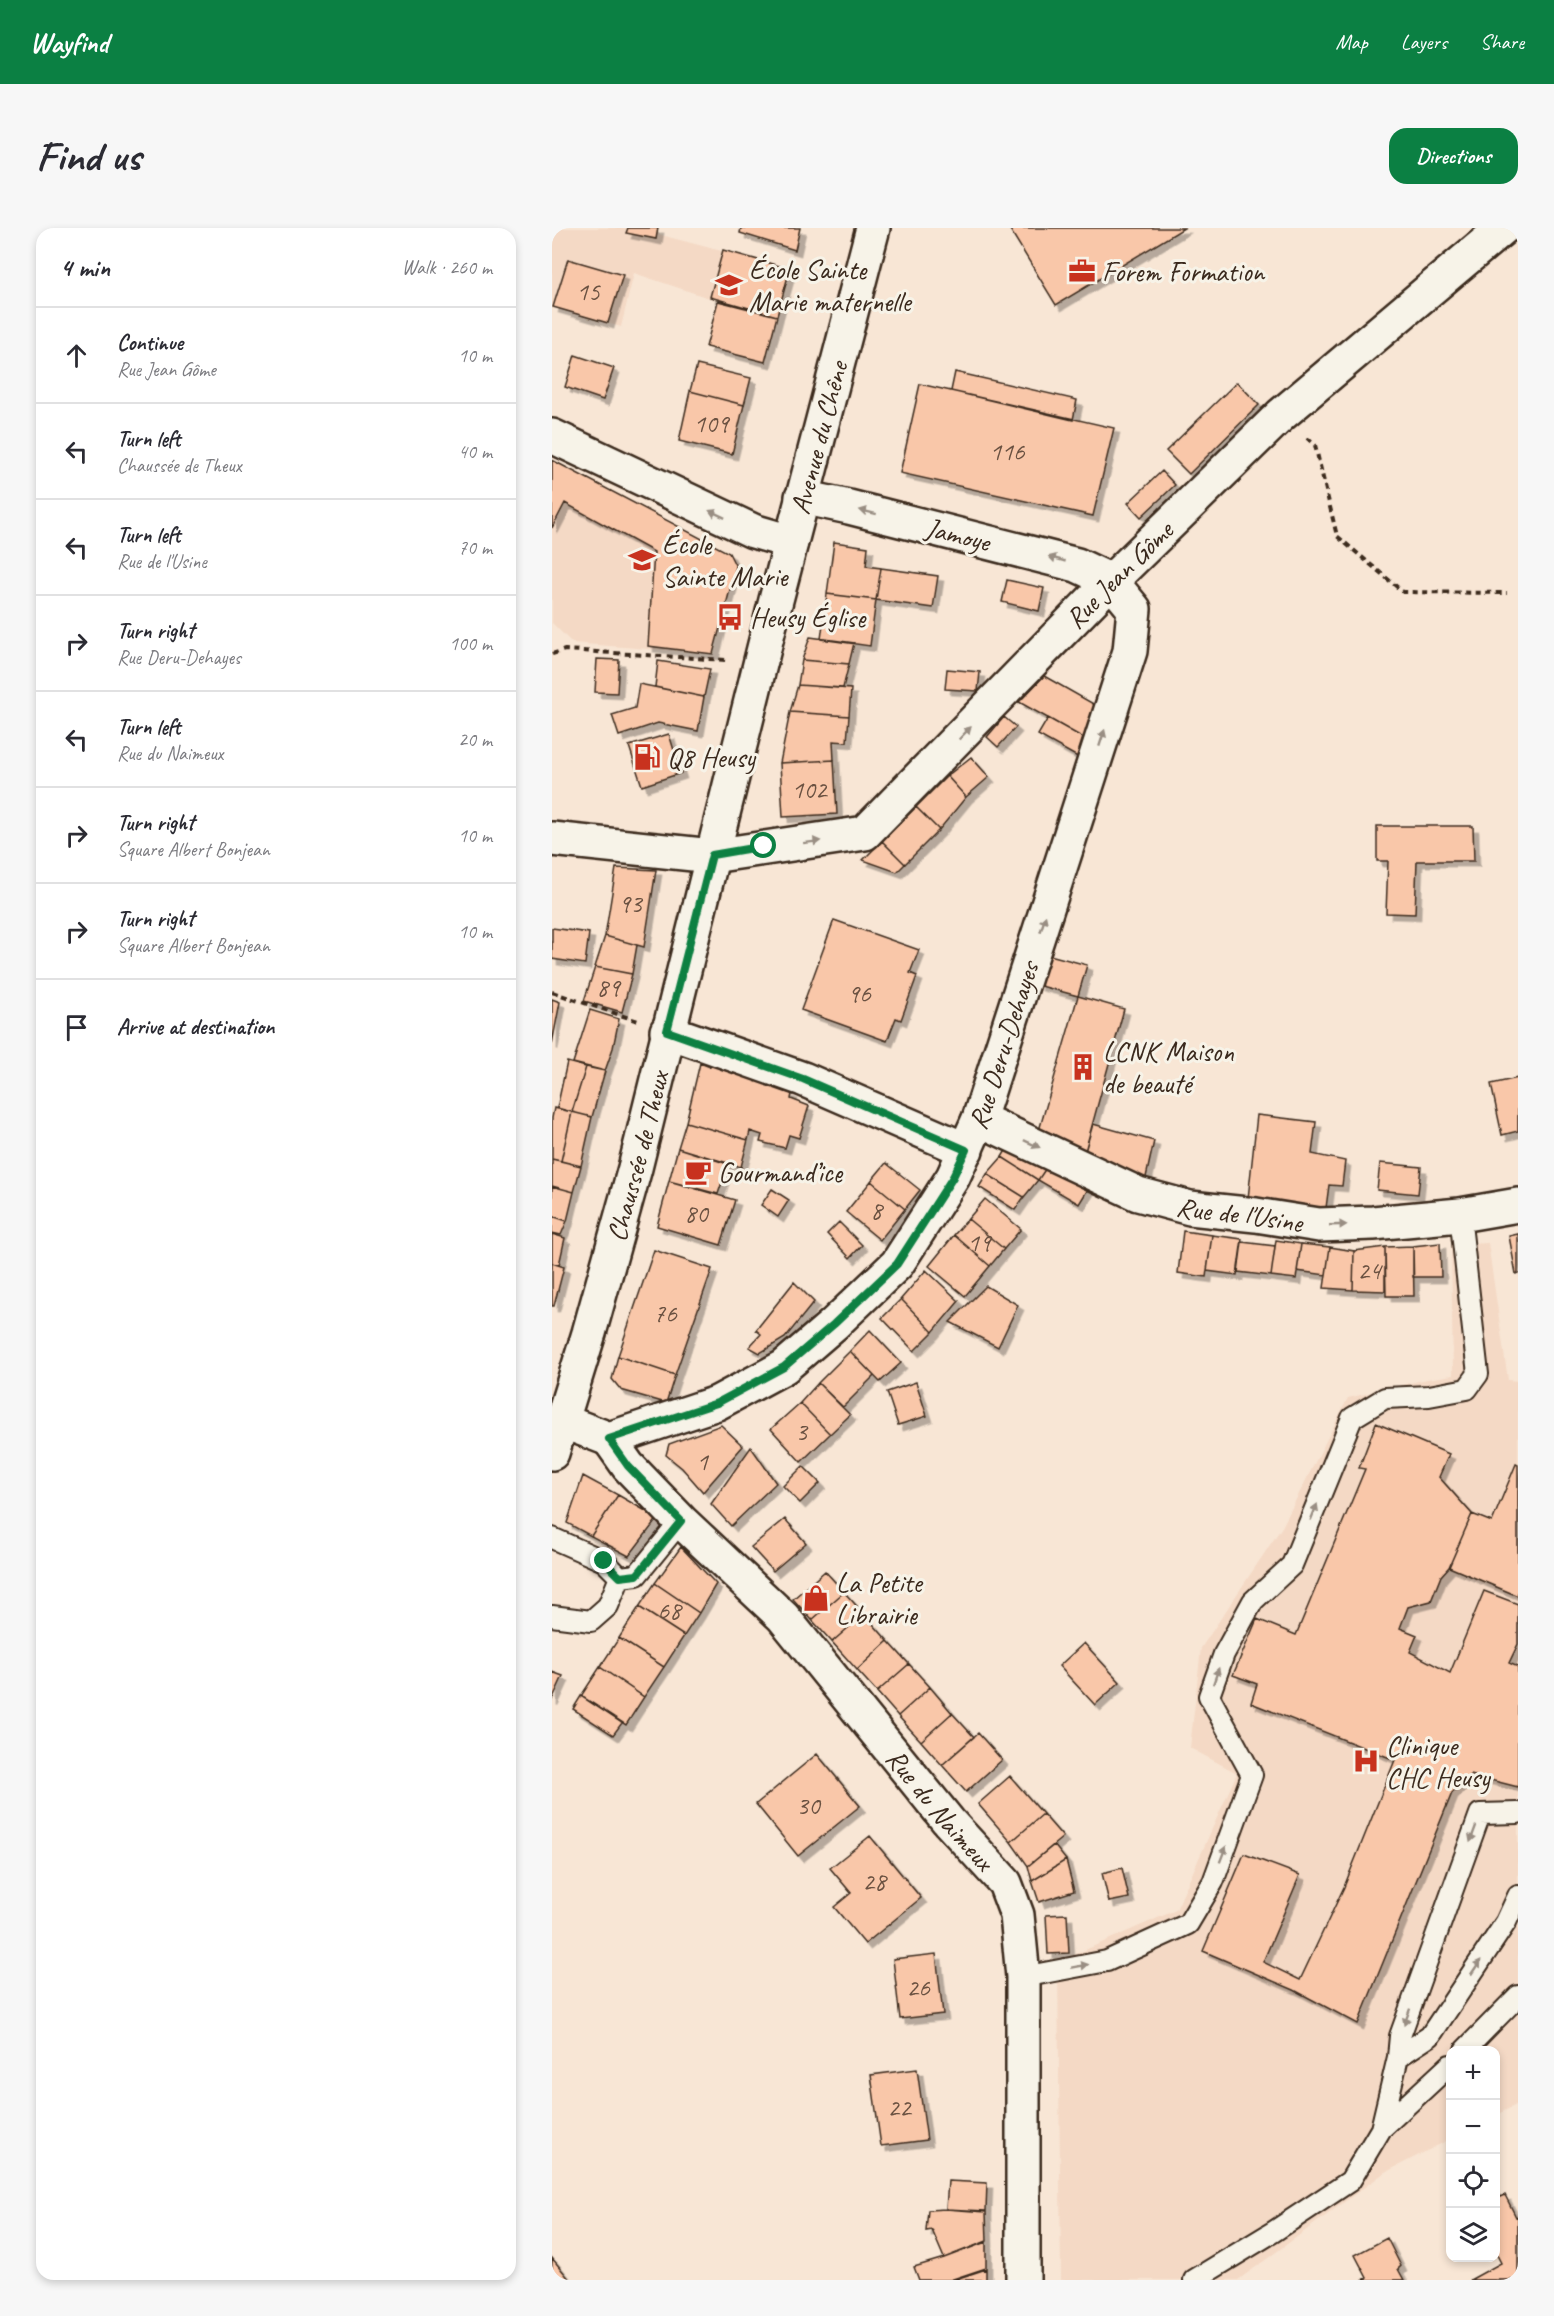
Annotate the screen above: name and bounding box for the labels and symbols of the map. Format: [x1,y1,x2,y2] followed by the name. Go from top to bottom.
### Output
[749,252,913,319] place label: École Sainte Marie maternelle
[1102,254,1266,289] place label: Forem Formation
[1067,256,1097,286] office icon: Forem Formation
[714,270,744,300] school or university icon: École Sainte Marie maternelle
[576,275,601,308] house number: 15
[782,356,856,518] street label: Avenue du Chêne
[693,407,731,440] house number: 109
[989,435,1026,468] house number: 116
[859,506,877,516] one-way arrow
[708,509,725,518] one-way arrow
[920,509,995,560] street label: Jamoye
[1058,512,1182,636] street label: Rue Jean Gôme
[662,527,789,594] place label: École Sainte Marie
[627,545,657,575] school or university icon: École Sainte Marie
[1048,554,1066,564] one-way arrow
[750,600,867,635] place label: Heusy Église
[715,602,745,632] bus stop icon: Heusy Église
[957,727,971,741] one-way arrow
[1098,729,1107,747] one-way arrow
[667,740,757,775] place label: Q8 Heusy
[632,742,662,772] fuel station icon: Q8 Heusy
[791,773,829,806] house number: 102
[750,832,776,858] route start
[802,837,821,847] one-way arrow
[618,887,644,920] house number: 93
[1039,915,1048,933] one-way arrow
[960,955,1047,1134] street label: Rue Deru-Dehayes
[596,971,622,1004] house number: 89
[847,977,872,1010] house number: 96
[1103,1034,1234,1101] place label: LCNK Maison de beauté
[1068,1052,1098,1082] building icon: LCNK Maison de beauté
[598,1065,677,1245] street label: Chaussée de Theux
[1023,1139,1040,1148] one-way arrow
[718,1155,844,1190] place label: Gourmand’ice
[683,1157,713,1187] cafe icon: Gourmand’ice
[1173,1188,1307,1240] street label: Rue de l'Usine
[870,1194,884,1227] house number: 8
[684,1197,710,1230] house number: 80
[1329,1220,1348,1229] one-way arrow
[967,1226,993,1259] house number: 19
[1357,1254,1383,1287] house number: 24
[653,1297,678,1330] house number: 76
[795,1415,809,1448] house number: 3
[696,1445,709,1478] house number: 1
[1310,1503,1319,1521] one-way arrow
[590,1547,616,1573] route end
[836,1565,923,1632] place label: La Petite Librairie
[801,1583,831,1613] shop icon: La Petite Librairie
[657,1594,683,1627] house number: 68
[1212,1667,1221,1685] one-way arrow
[1386,1728,1492,1795] place label: Clinique CHC Heusy
[878,1741,1003,1880] street label: Rue du Naimeux
[1351,1746,1381,1776] hospital icon: Clinique CHC Heusy
[796,1789,822,1822] house number: 30
[1468,1825,1478,1843] one-way arrow
[1219,1845,1229,1863] one-way arrow
[862,1865,888,1898] house number: 28
[1471,1958,1482,1975] one-way arrow
[1071,1961,1090,1970] one-way arrow
[906,1971,931,2004] house number: 26
[1402,2008,1412,2026] one-way arrow
[887,2091,913,2124] house number: 22

